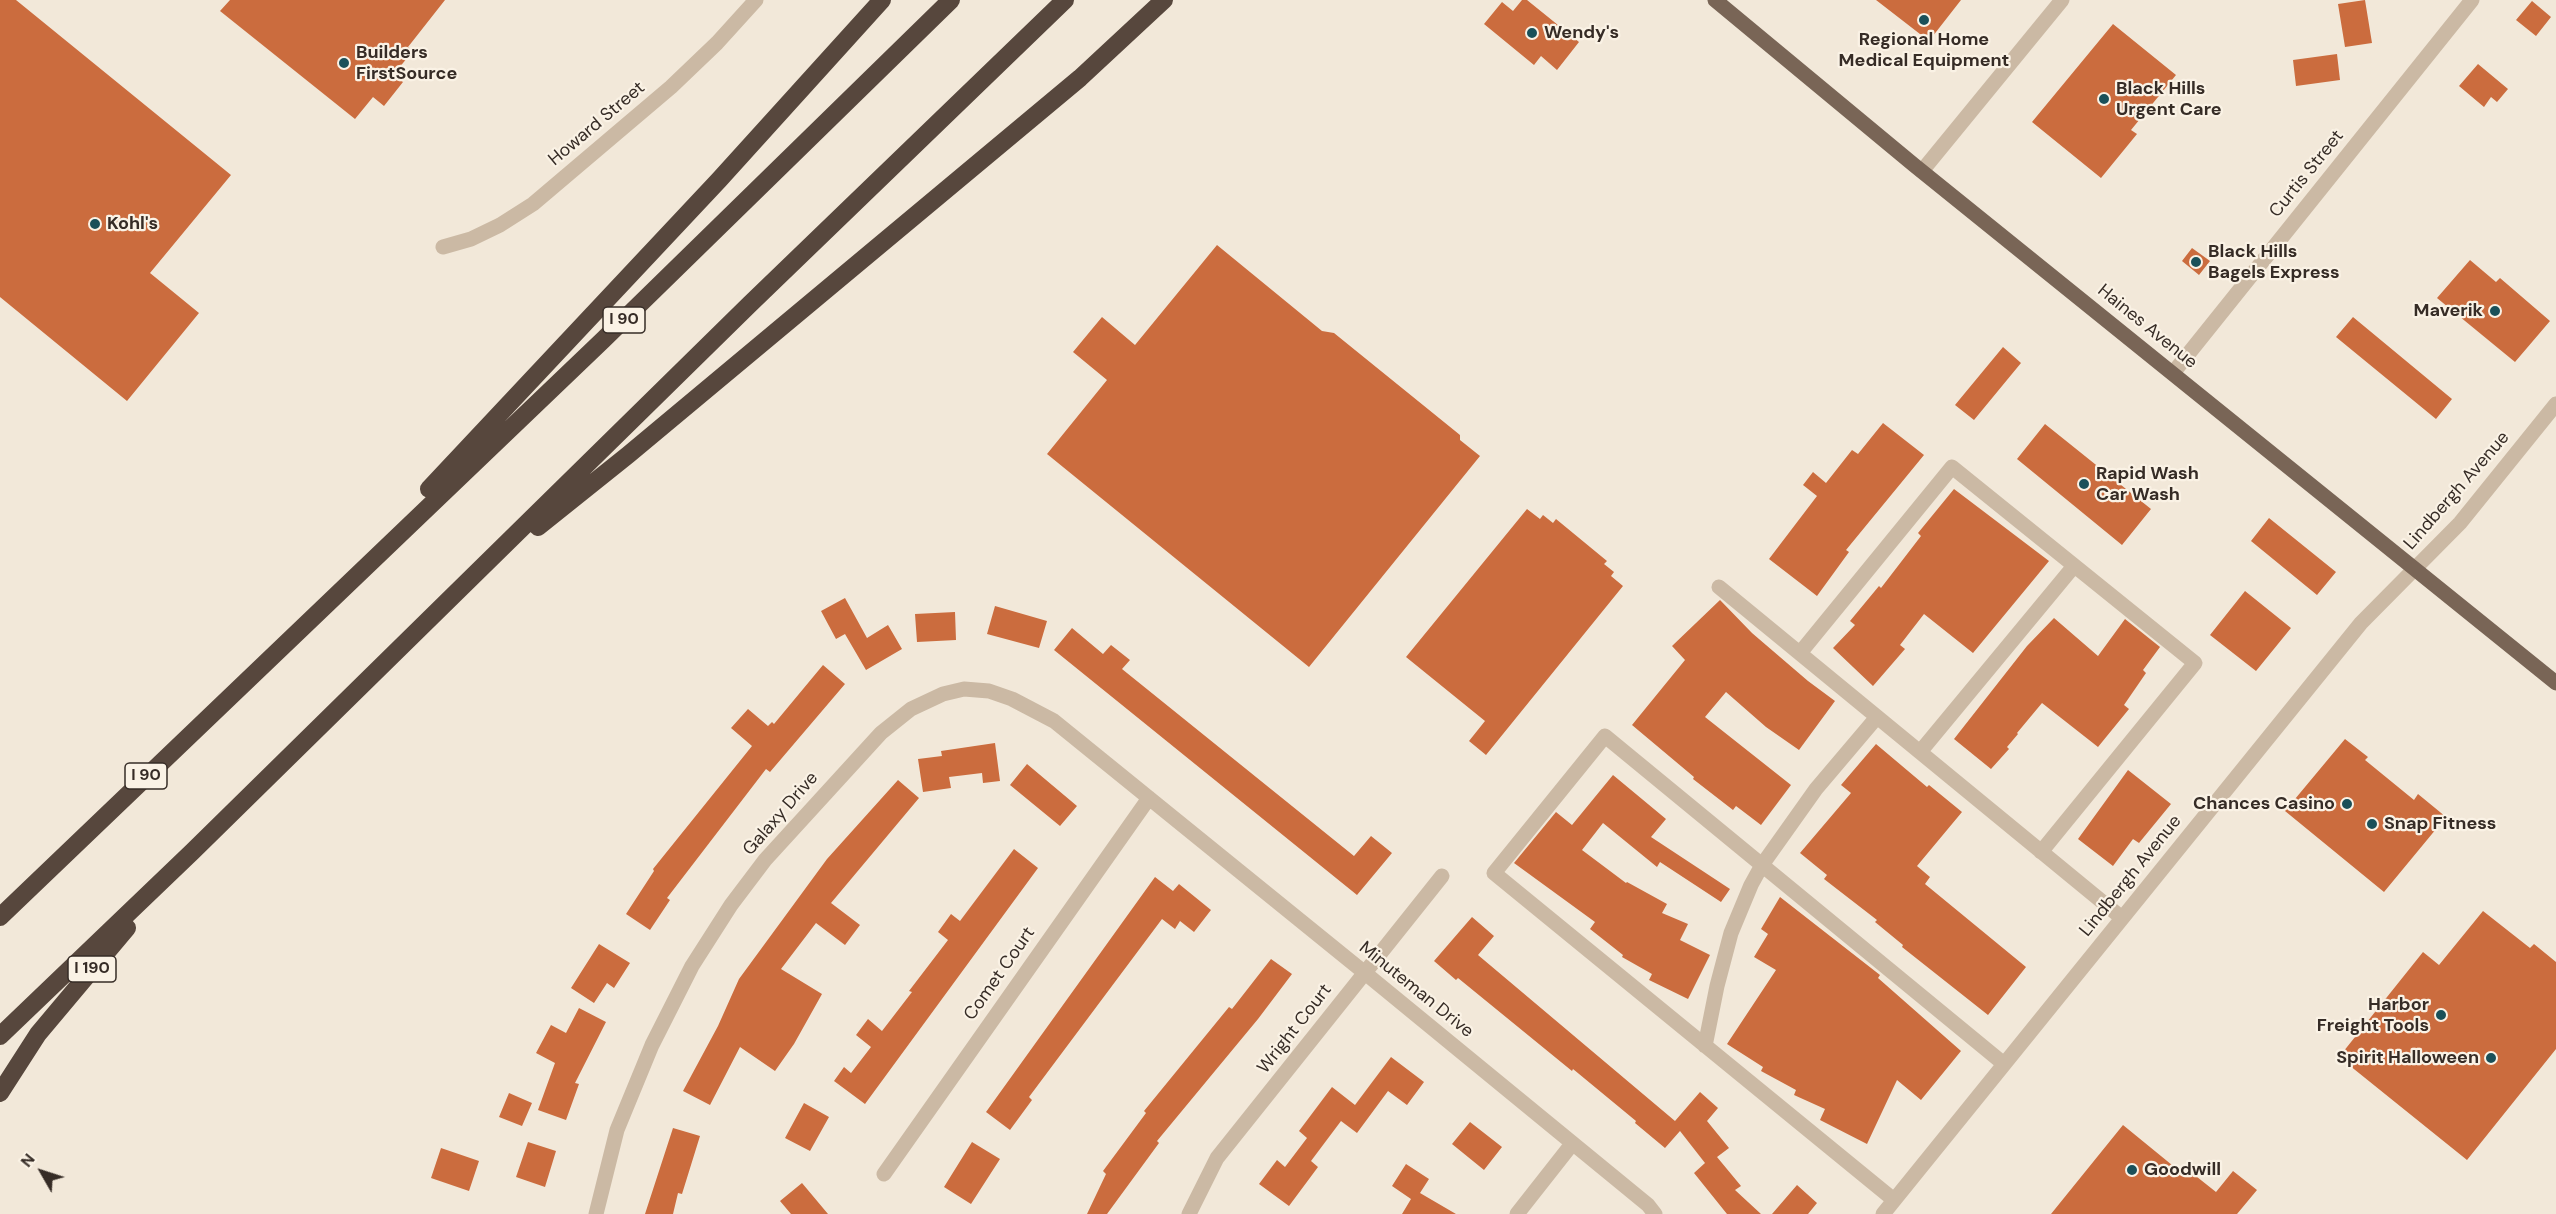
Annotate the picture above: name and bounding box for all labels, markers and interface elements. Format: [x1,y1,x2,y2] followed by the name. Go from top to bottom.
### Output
[1917,13,1931,27] marker: Regional Home Medical Equipment
[1544,22,1619,44] place label: Wendy's
[1525,26,1539,40] marker: Wendy's
[1839,29,2009,72] place label: Regional Home Medical Equipment
[356,42,457,84] place label: Builders FirstSource
[337,56,351,70] marker: Builders FirstSource
[544,77,650,171] street label: Howard Street
[2116,78,2222,121] place label: Black Hills Urgent Care
[2097,92,2111,106] marker: Black Hills Urgent Care
[2265,126,2349,222] street label: Curtis Street
[107,213,158,235] place label: Kohl's
[88,217,102,231] marker: Kohl's
[2208,241,2340,284] place label: Black Hills Bagels Express
[2189,255,2203,269] marker: Black Hills Bagels Express
[2093,280,2201,374] street label: Haines Avenue
[2413,300,2483,322] place label: Maverik
[2488,304,2502,318] marker: Maverik
[603,307,645,333] road number: I 90
[2400,427,2514,555] street label: Lindbergh Avenue
[2096,463,2199,506] place label: Rapid Wash Car Wash
[2077,477,2091,491] marker: Rapid Wash Car Wash
[125,763,167,789] road number: I 90
[739,768,823,860] street label: Galaxy Drive
[2193,793,2335,815] place label: Chances Casino
[2340,797,2354,811] marker: Chances Casino
[2076,811,2186,941] street label: Lindbergh Avenue
[2384,813,2496,835] place label: Snap Fitness
[2365,817,2379,831] marker: Snap Fitness
[960,923,1040,1025] street label: Comet Court
[1355,937,1477,1043] street label: Minuteman Drive
[68,956,116,982] road number: I 190
[1253,980,1337,1078] street label: Wright Court
[2317,994,2429,1036] place label: Harbor Freight Tools
[2434,1008,2448,1022] marker: Harbor Freight Tools
[2336,1047,2479,1069] place label: Spirit Halloween
[2484,1051,2498,1065] marker: Spirit Halloween
[12,1142,72,1202] north arrow
[16,1149,39,1172] text: N
[2144,1159,2221,1181] place label: Goodwill
[2125,1163,2139,1177] marker: Goodwill

